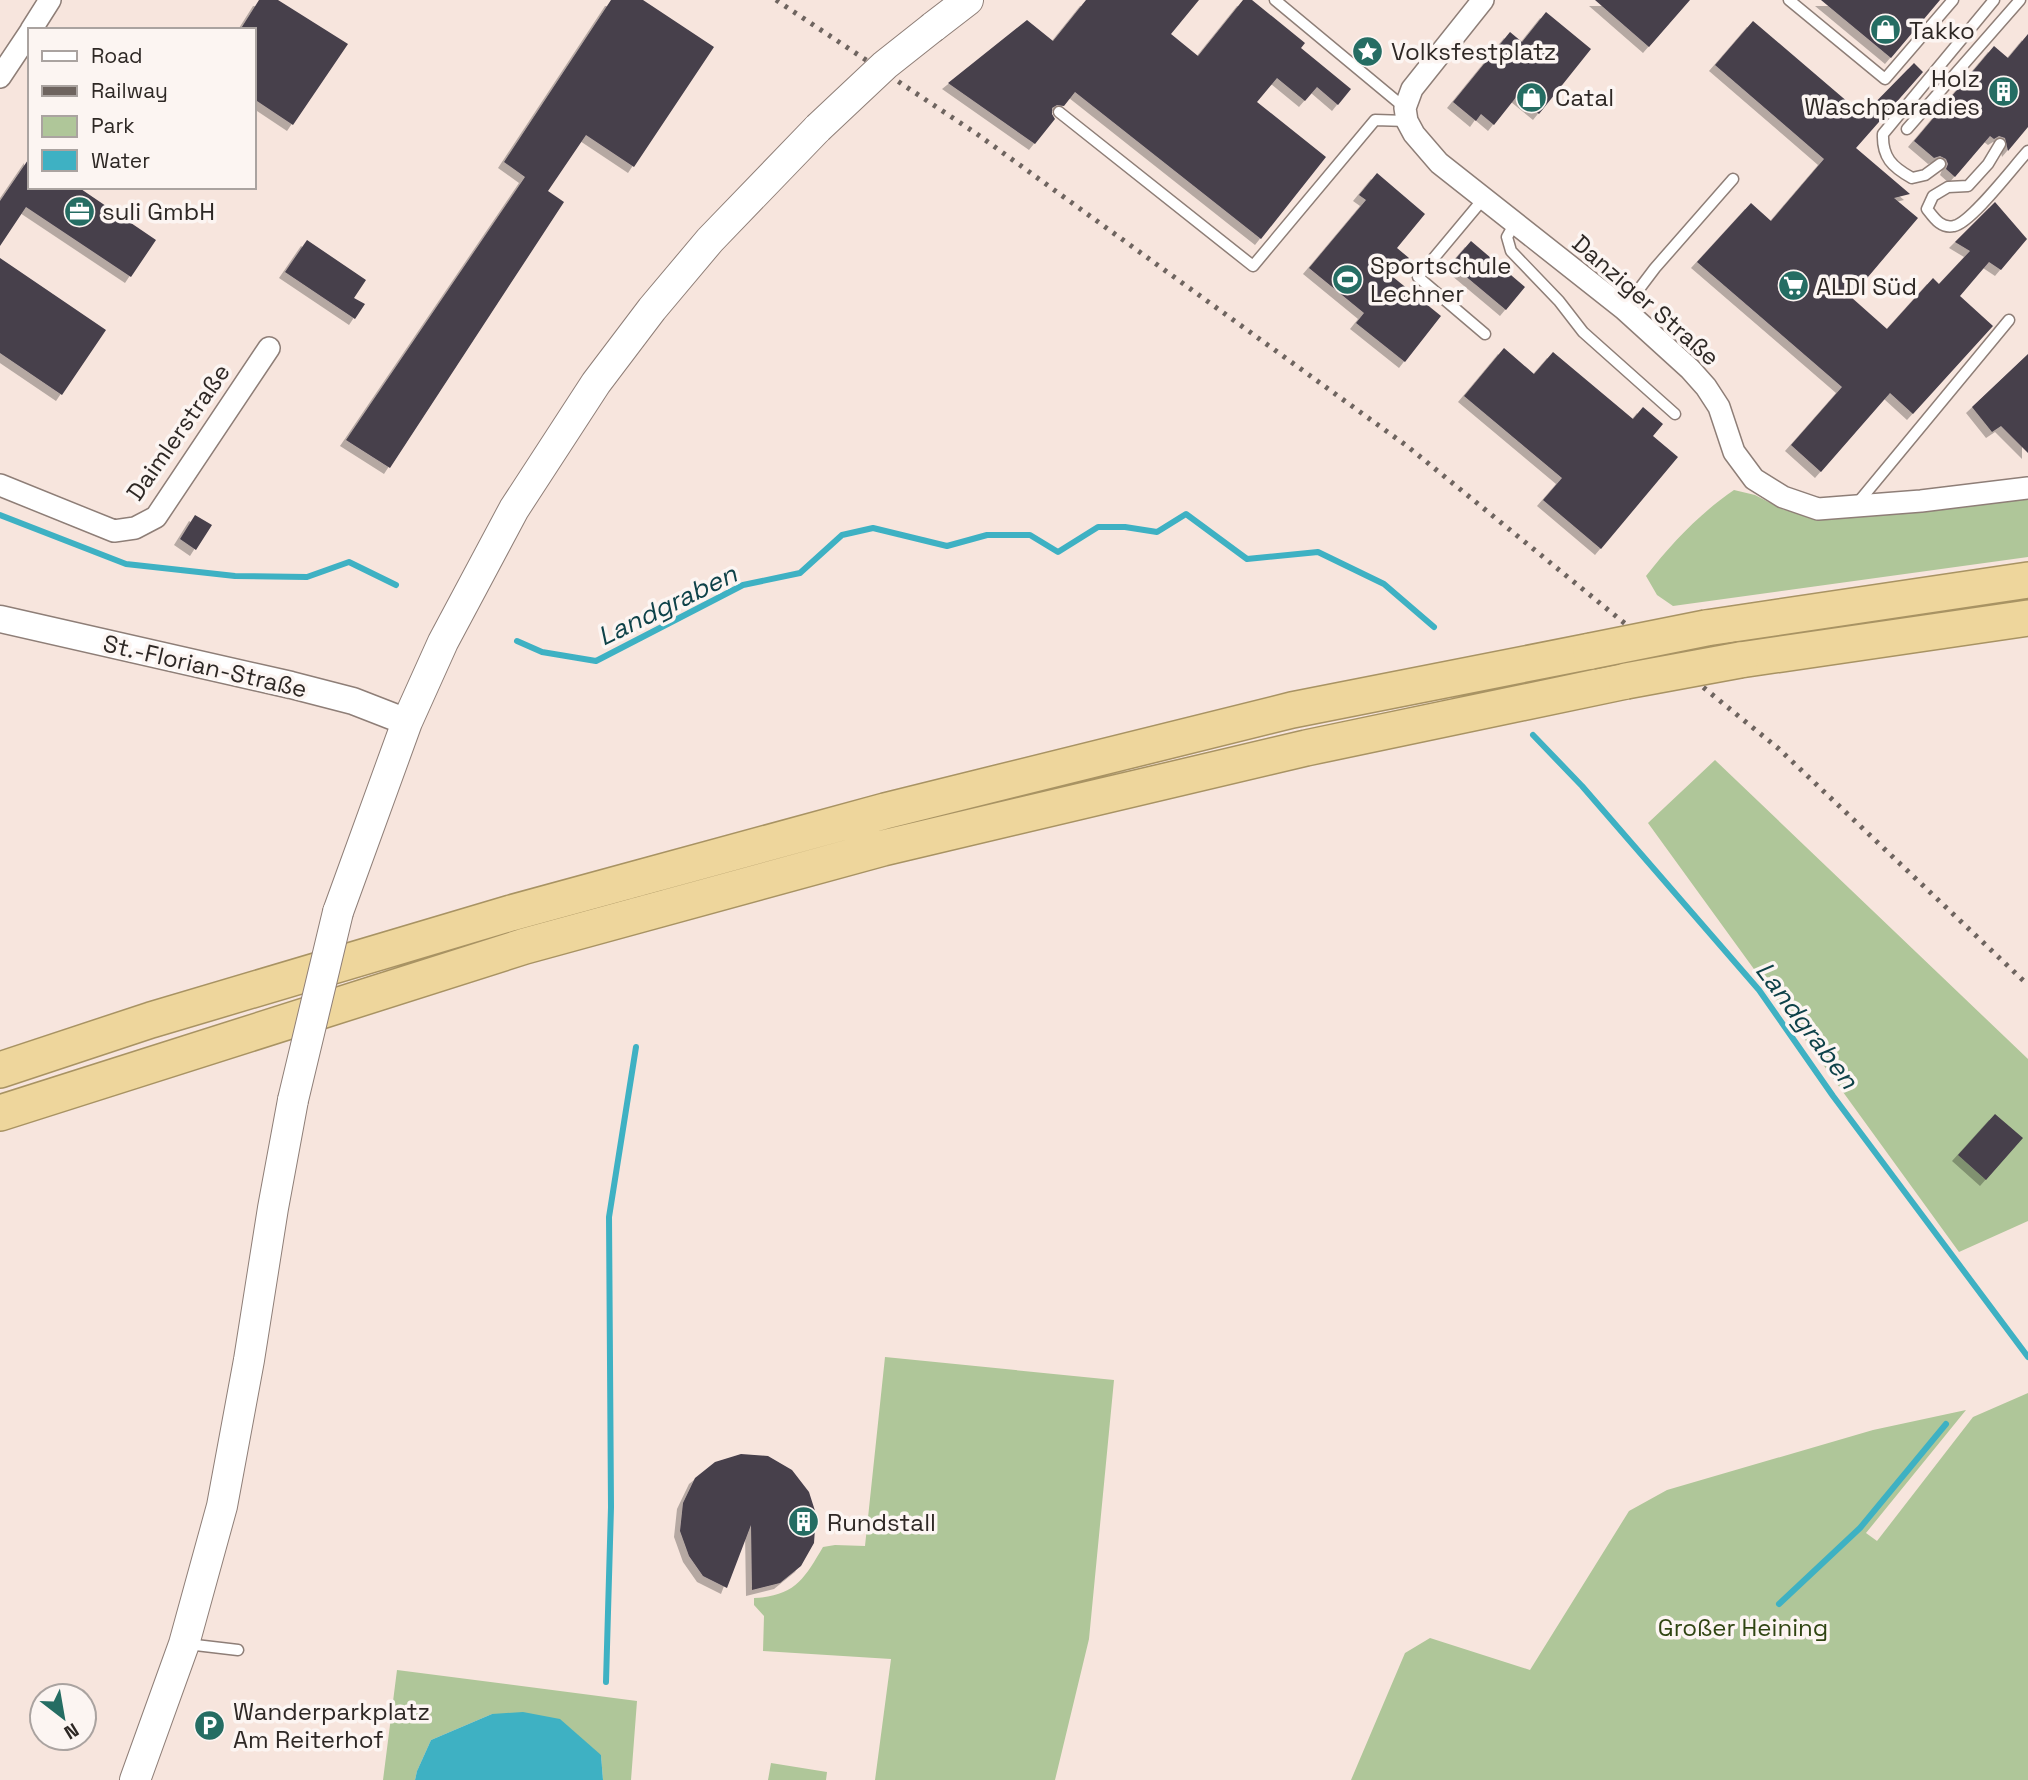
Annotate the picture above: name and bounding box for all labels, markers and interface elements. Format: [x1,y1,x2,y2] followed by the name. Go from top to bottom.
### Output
[1869,13,1903,47] shop icon: Takko
[1909,15,1975,46] place label: Takko
[28,28,256,189] legend
[1351,34,1385,68] place icon: Volksfestplatz
[1391,36,1556,67] place label: Volksfestplatz
[91,42,143,69] text: Road
[1804,63,1980,122] place label: Holz Waschparadies
[1986,75,2020,109] building icon: Holz Waschparadies
[91,77,168,104] text: Railway
[1515,80,1549,114] shop icon: Catal
[1555,82,1614,113] place label: Catal
[91,112,135,139] text: Park
[91,147,150,174] text: Water
[62,194,96,228] office icon: suli GmbH
[102,196,215,227] place label: suli GmbH
[1566,228,1726,372] street label: Danziger Straße
[1370,250,1511,309] place label: Sportschule Lechner
[1330,262,1364,296] sports icon: Sportschule Lechner
[1776,269,1810,303] supermarket icon: ALDI Süd
[1816,271,1917,302] place label: ALDI Süd
[119,357,237,507] street label: Daimlerstraße
[592,556,743,653] water label: Landgraben
[100,627,310,705] street label: St.-Florian-Straße
[1748,955,1867,1096] water label: Landgraben
[787,1505,821,1539] building icon: Rundstall
[827,1507,936,1538] place label: Rundstall
[1658,1612,1828,1643] park label: Großer Heining
[28,1682,98,1752] north arrow
[233,1696,430,1755] place label: Wanderparkplatz Am Reiterhof
[193,1708,227,1742] parking icon: Wanderparkplatz Am Reiterhof
[60,1717,83,1745] text: N

